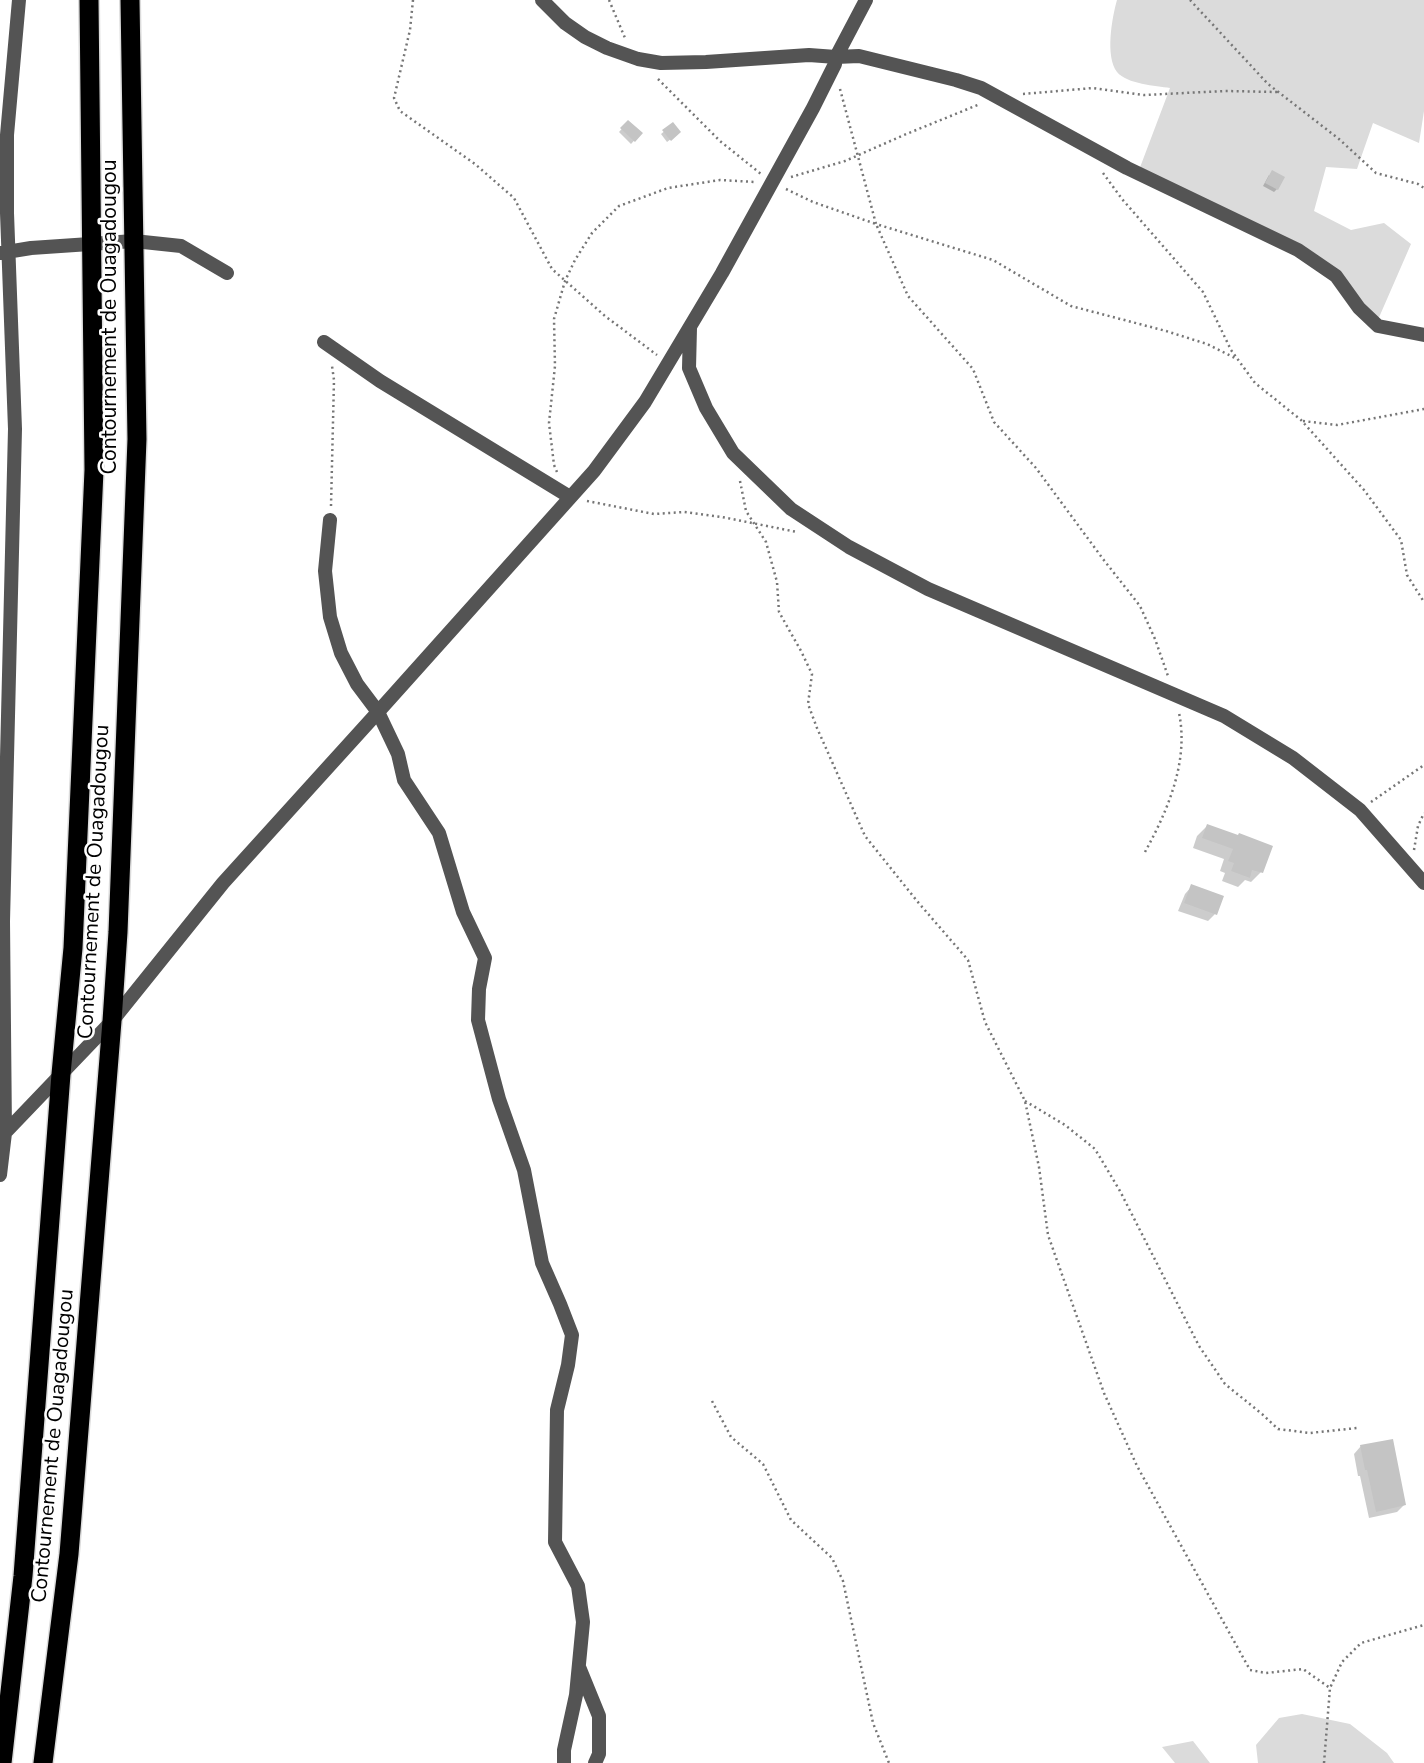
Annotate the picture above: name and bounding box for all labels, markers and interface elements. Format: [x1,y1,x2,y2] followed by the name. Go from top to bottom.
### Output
[98,160,124,474] street label: Contournement de Ouagadougou
[74,724,116,1040] street label: Contournement de Ouagadougou
[28,1288,80,1604] street label: Contournement de Ouagadougou

